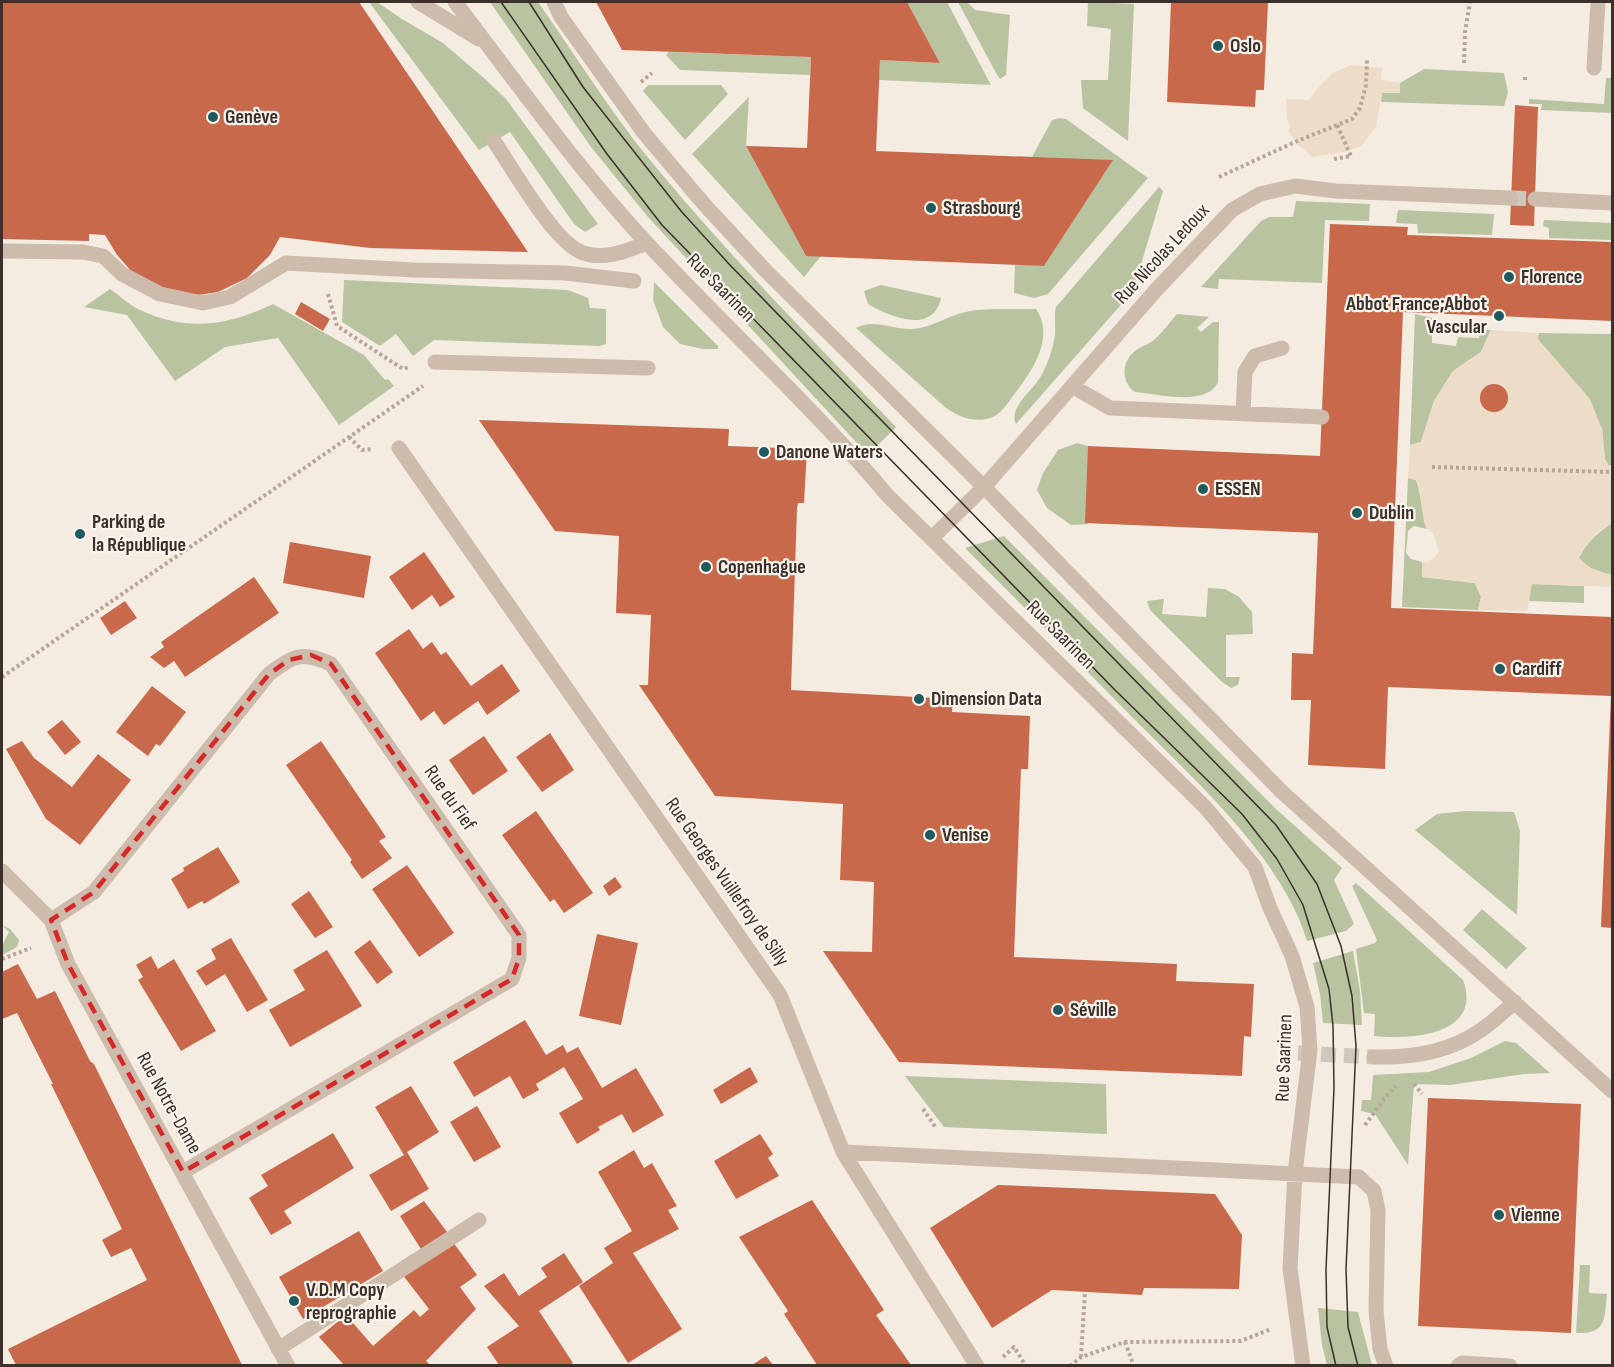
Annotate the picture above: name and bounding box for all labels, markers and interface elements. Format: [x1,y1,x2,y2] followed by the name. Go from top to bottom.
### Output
[1230,34,1261,58] place label: Oslo
[1211,39,1225,53] marker: Oslo
[225,105,278,129] place label: Genève
[206,110,220,124] marker: Genève
[943,196,1021,220] place label: Strasbourg
[1109,198,1215,309] street label: Rue Nicolas Ledoux
[924,201,938,215] marker: Strasbourg
[682,249,760,327] street label: Rue Saarinen
[1521,265,1582,289] place label: Florence
[1502,270,1516,284] marker: Florence
[1345,292,1487,339] place label: Abbot France;Abbot Vascular
[1492,309,1506,323] marker: Abbot France;Abbot Vascular
[776,440,883,464] place label: Danone Waters
[757,445,771,459] marker: Danone Waters
[1215,477,1261,501] place label: ESSEN
[1196,482,1210,496] marker: ESSEN
[1369,501,1414,525] place label: Dublin
[1350,506,1364,520] marker: Dublin
[92,510,186,557] place label: Parking de la République
[73,527,87,541] marker: Parking de la République
[718,555,806,579] place label: Copenhague
[699,560,713,574] marker: Copenhague
[1022,596,1100,674] street label: Rue Saarinen
[1512,657,1562,681] place label: Cardiff
[1493,662,1507,676] marker: Cardiff
[931,687,1042,711] place label: Dimension Data
[912,692,926,706] marker: Dimension Data
[419,761,481,835] street label: Rue du Fief
[660,793,794,971] street label: Rue Georges Vuillefroy de Silly
[942,823,989,847] place label: Venise
[923,828,937,842] marker: Venise
[1070,998,1117,1022] place label: Séville
[1051,1003,1065,1017] marker: Séville
[1270,1014,1298,1102] street label: Rue Saarinen
[131,1048,207,1158] street label: Rue Notre-Dame
[1511,1203,1560,1227] place label: Vienne
[1492,1208,1506,1222] marker: Vienne
[306,1278,396,1325] place label: V.D.M Copy reprographie
[287,1294,301,1308] marker: V.D.M Copy reprographie

